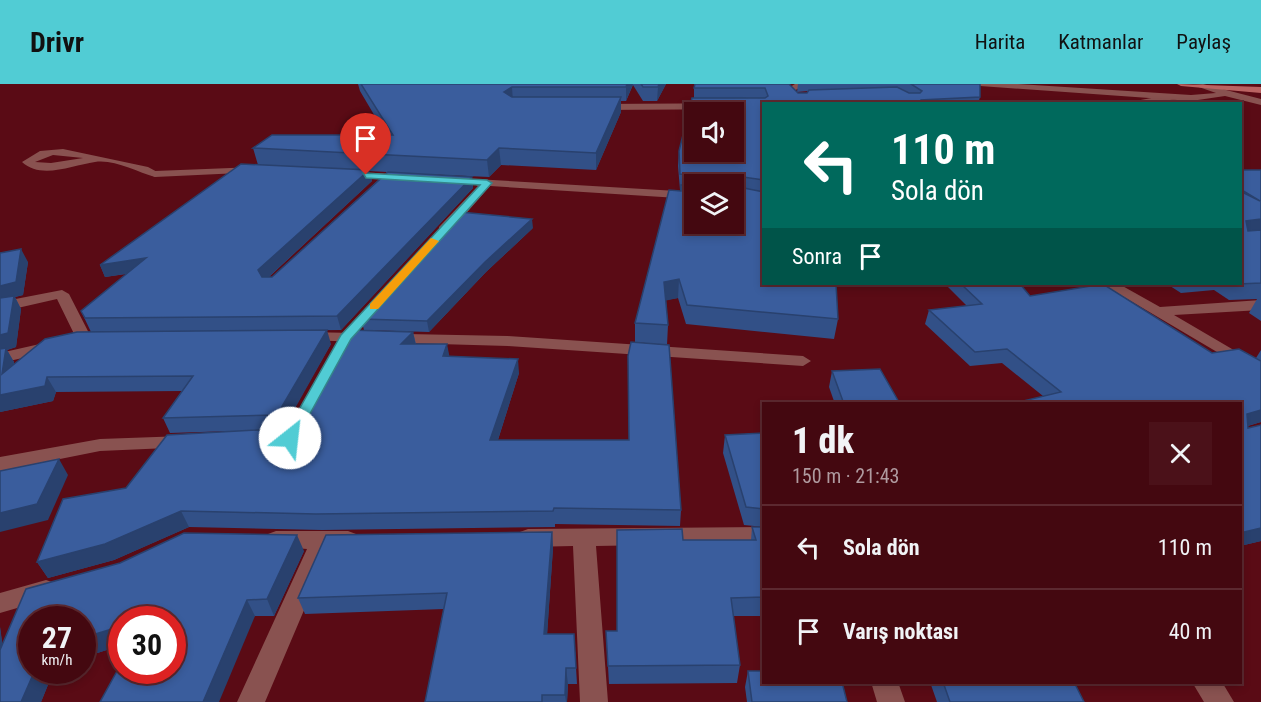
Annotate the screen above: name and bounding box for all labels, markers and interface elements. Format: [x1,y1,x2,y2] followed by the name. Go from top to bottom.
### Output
[30,26,84,59] text: Drivr
[975,30,1025,54] text: Harita
[1058,30,1143,54] text: Katmanlar
[1176,30,1231,54] text: Paylaş
[684,102,744,234] map controls
[684,102,744,162] button: sound
[340,113,391,175] pin
[349,122,382,155] icon: arrive
[891,125,996,174] text: 110 m
[792,126,870,204] icon: left
[684,174,744,234] button: layers
[891,175,984,207] text: Sola dön
[854,240,887,273] icon: arrive
[792,244,842,269] text: Sonra
[258,406,322,470] position arrow
[792,420,854,462] text: 1 dk
[1149,422,1212,485] button: close
[792,464,899,488] text: 150 m · 21:43
[792,531,825,564] icon: left
[843,535,919,560] text: Sola dön
[1158,535,1212,560] text: 110 m
[108,606,186,684] speed limit sign: 30
[792,615,825,648] icon: arrive
[843,619,959,644] text: Varış noktası
[1169,619,1212,644] text: 40 m
[42,620,72,655] text: 27
[42,651,72,669] text: km/h

